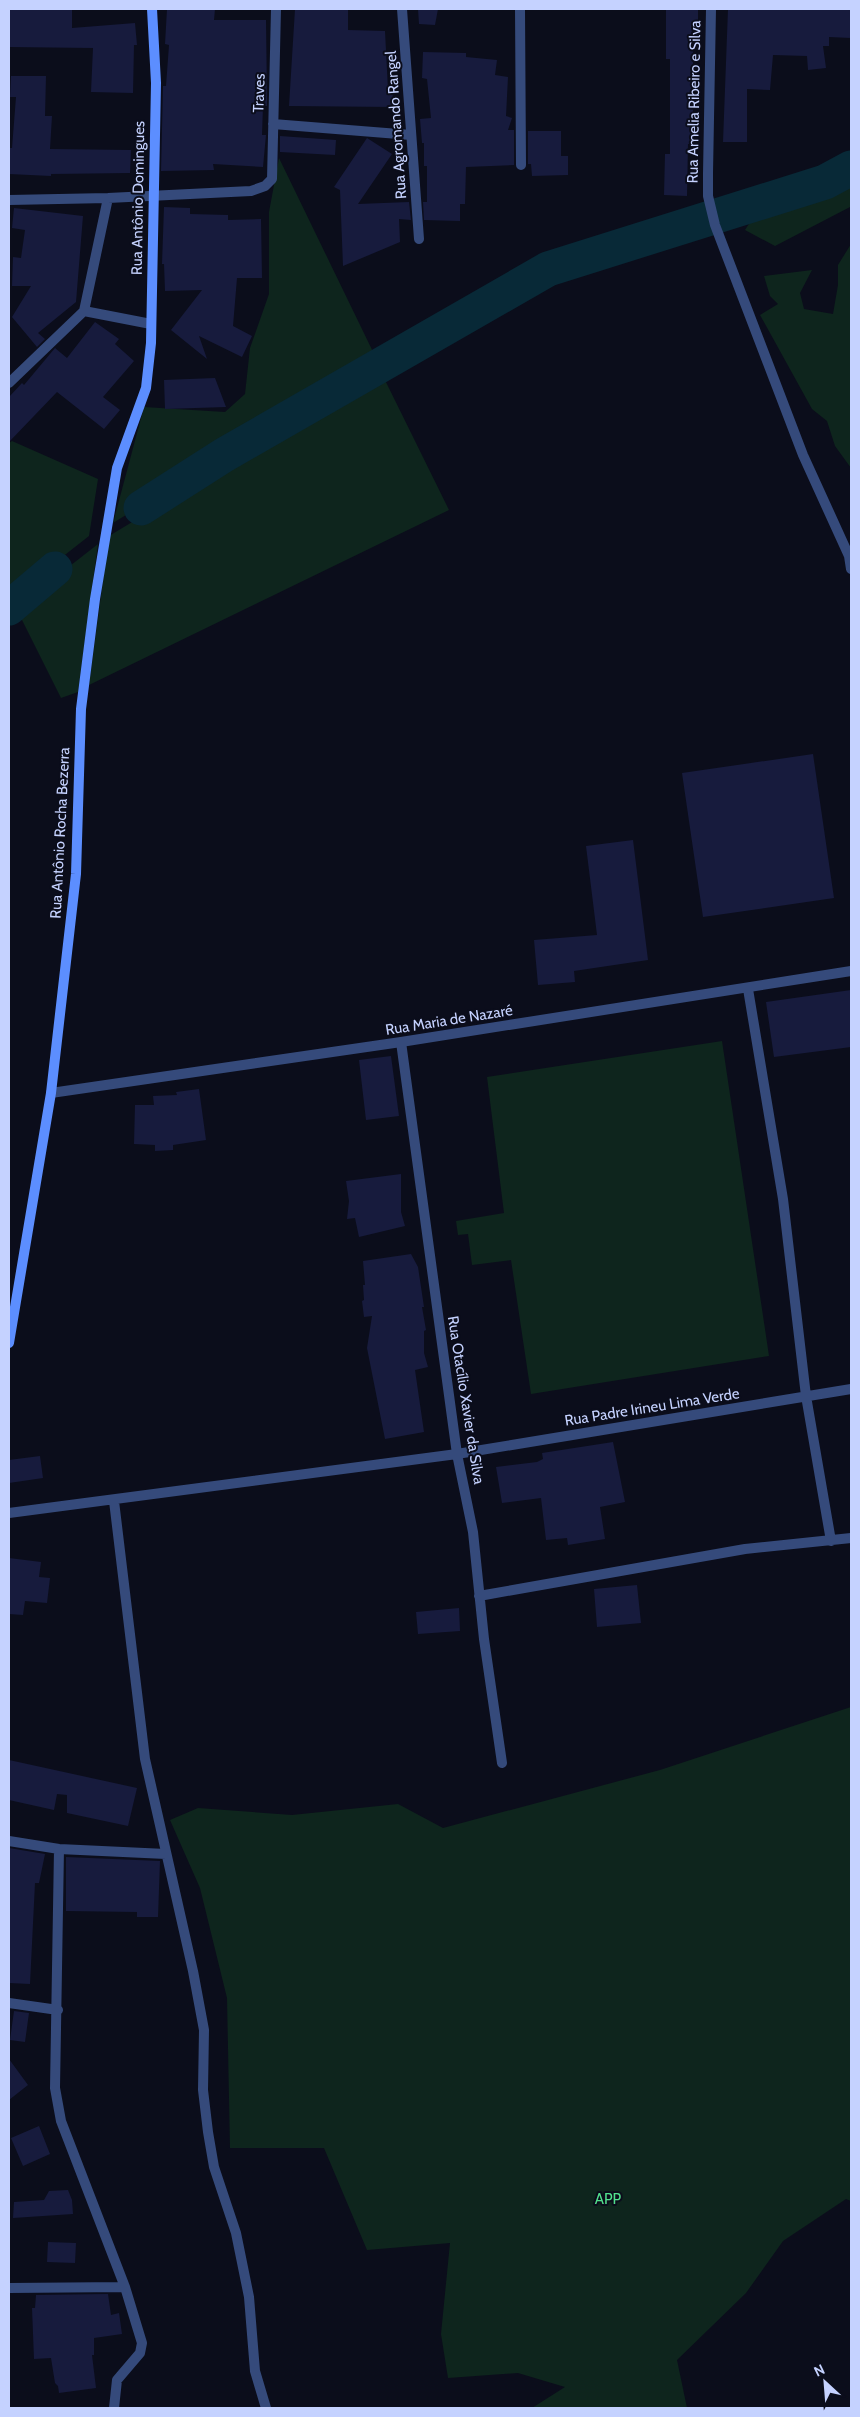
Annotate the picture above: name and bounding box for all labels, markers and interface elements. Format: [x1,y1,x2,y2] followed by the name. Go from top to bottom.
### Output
[684,20,704,184] street label: Rua Amelia Ribeiro e Silva
[382,50,410,200] street label: Rua Agromando Rangel
[249,73,269,113] street label: Traves
[128,121,148,275] street label: Rua Antônio Domingues
[47,746,74,919] street label: Rua Antônio Rocha Bezerra
[384,1001,514,1039] street label: Rua Maria de Nazaré
[444,1314,488,1486] street label: Rua Otacílio Xavier da Silva
[563,1384,741,1430] street label: Rua Padre Irineu Lima Verde
[595,2190,622,2208] park label: APP
[800,2357,850,2407] north arrow
[811,2360,828,2381] text: N

